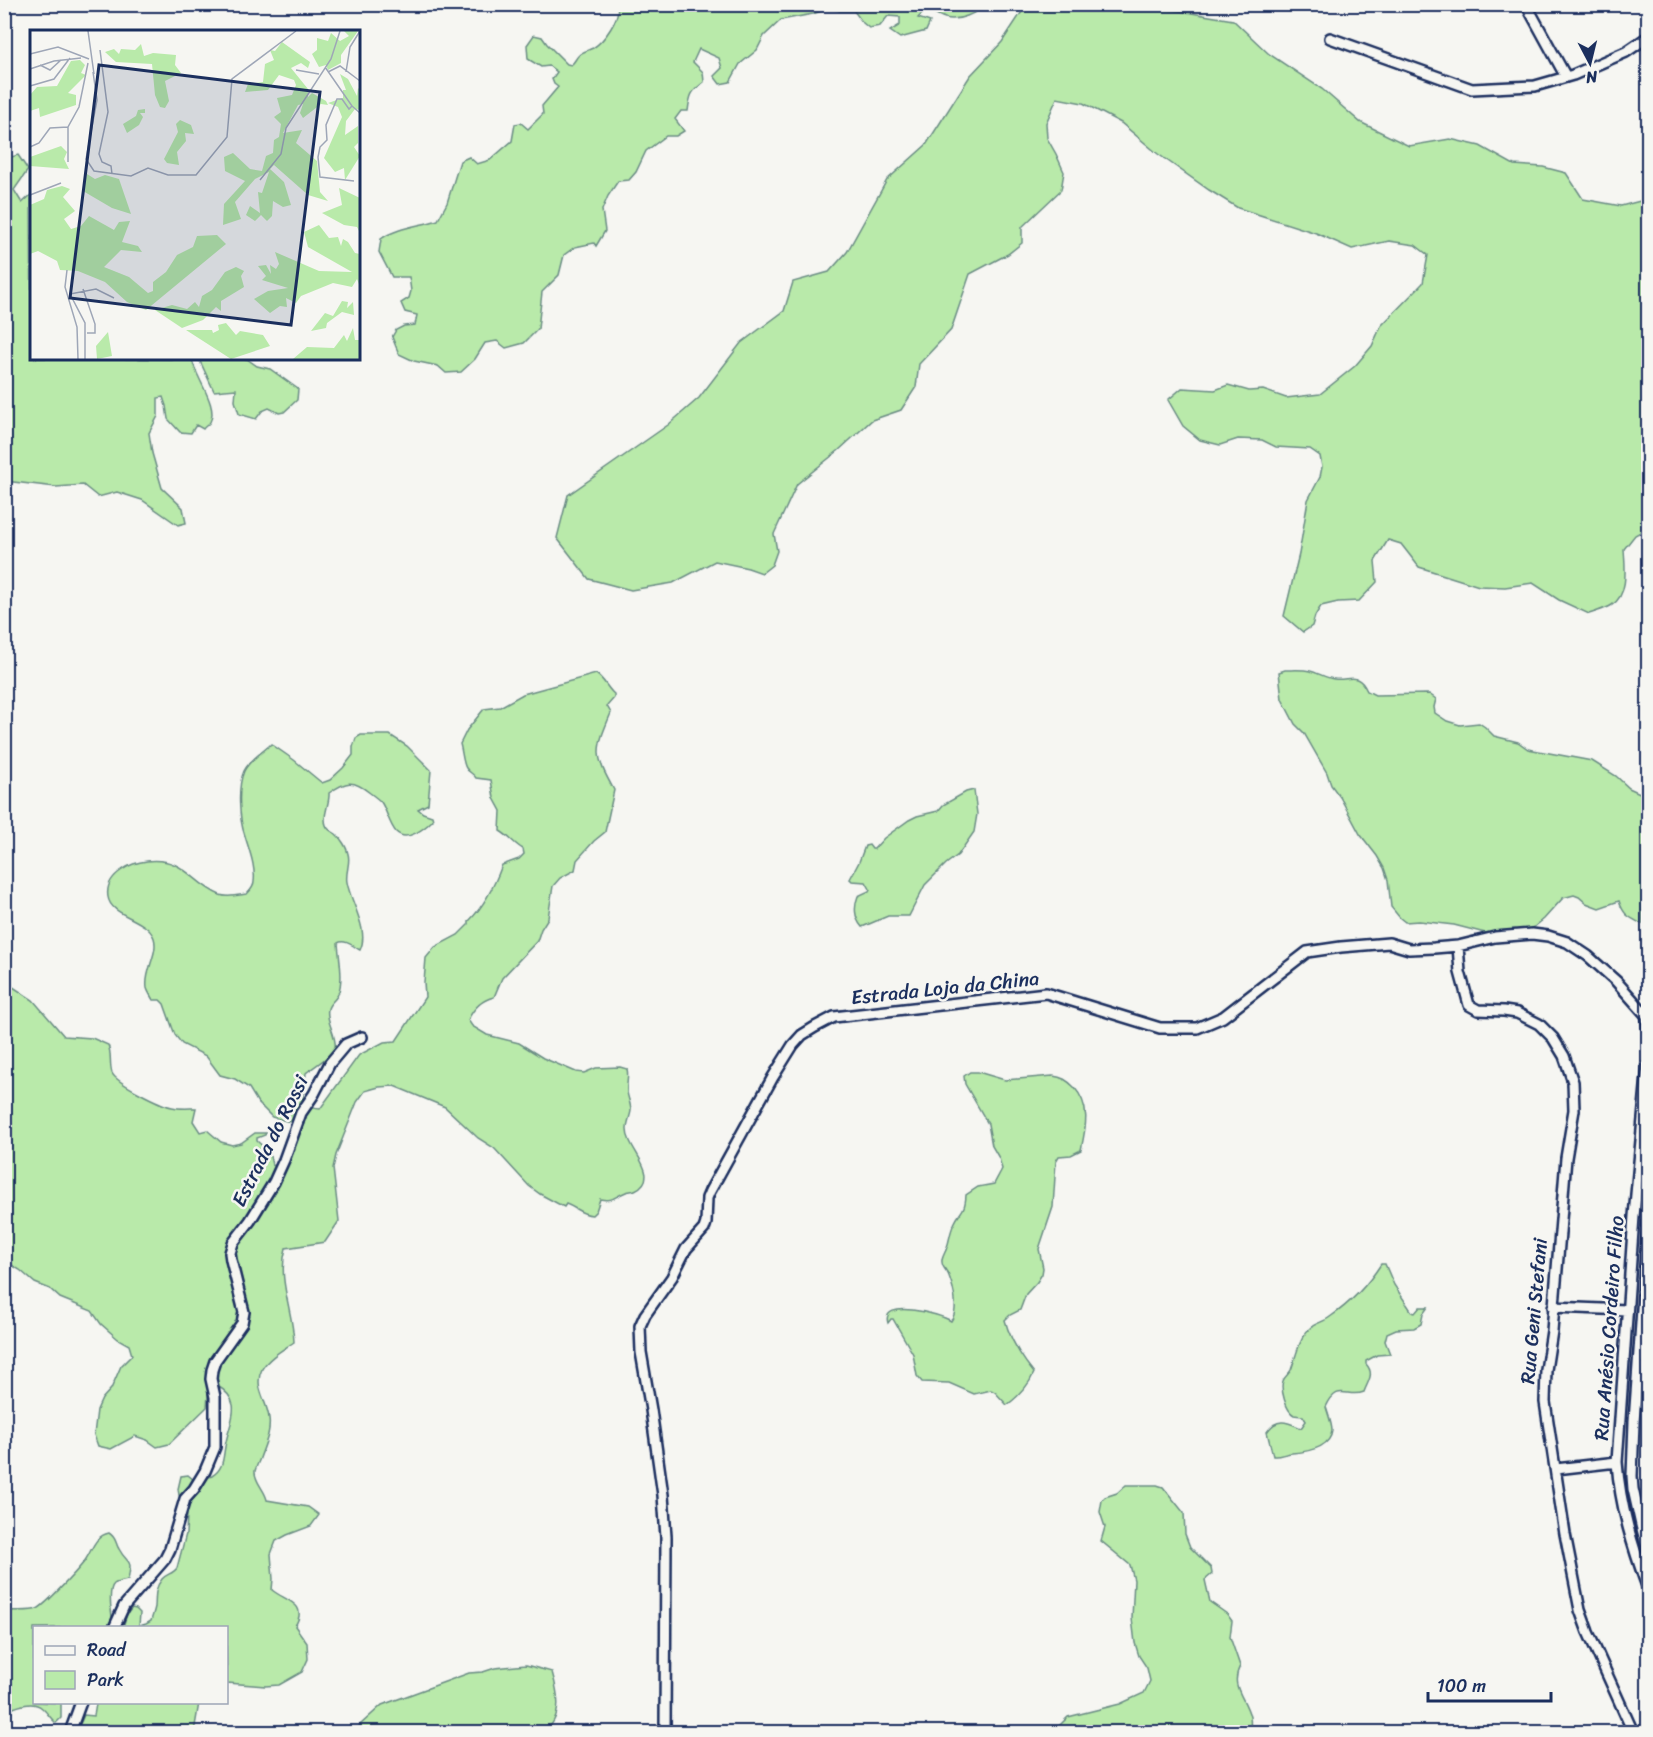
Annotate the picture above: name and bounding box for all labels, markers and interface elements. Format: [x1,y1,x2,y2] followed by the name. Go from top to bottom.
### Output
[30,30,360,360] inset map
[1560,33,1620,93] north arrow
[1584,62,1600,93] text: N
[849,961,1041,1015] street label: Estrada Loja da China
[222,1068,319,1213] street label: Estrada do Rossi
[1584,1214,1634,1442] street label: Rua Anésio Cordeiro Filho
[1510,1235,1558,1385] street label: Rua Geni Stefani
[33,1626,228,1704] legend
[87,1634,127,1666] text: Road
[87,1664,124,1696] text: Park
[1428,1665,1551,1703] scale bar
[1437,1670,1486,1702] text: 100 m

